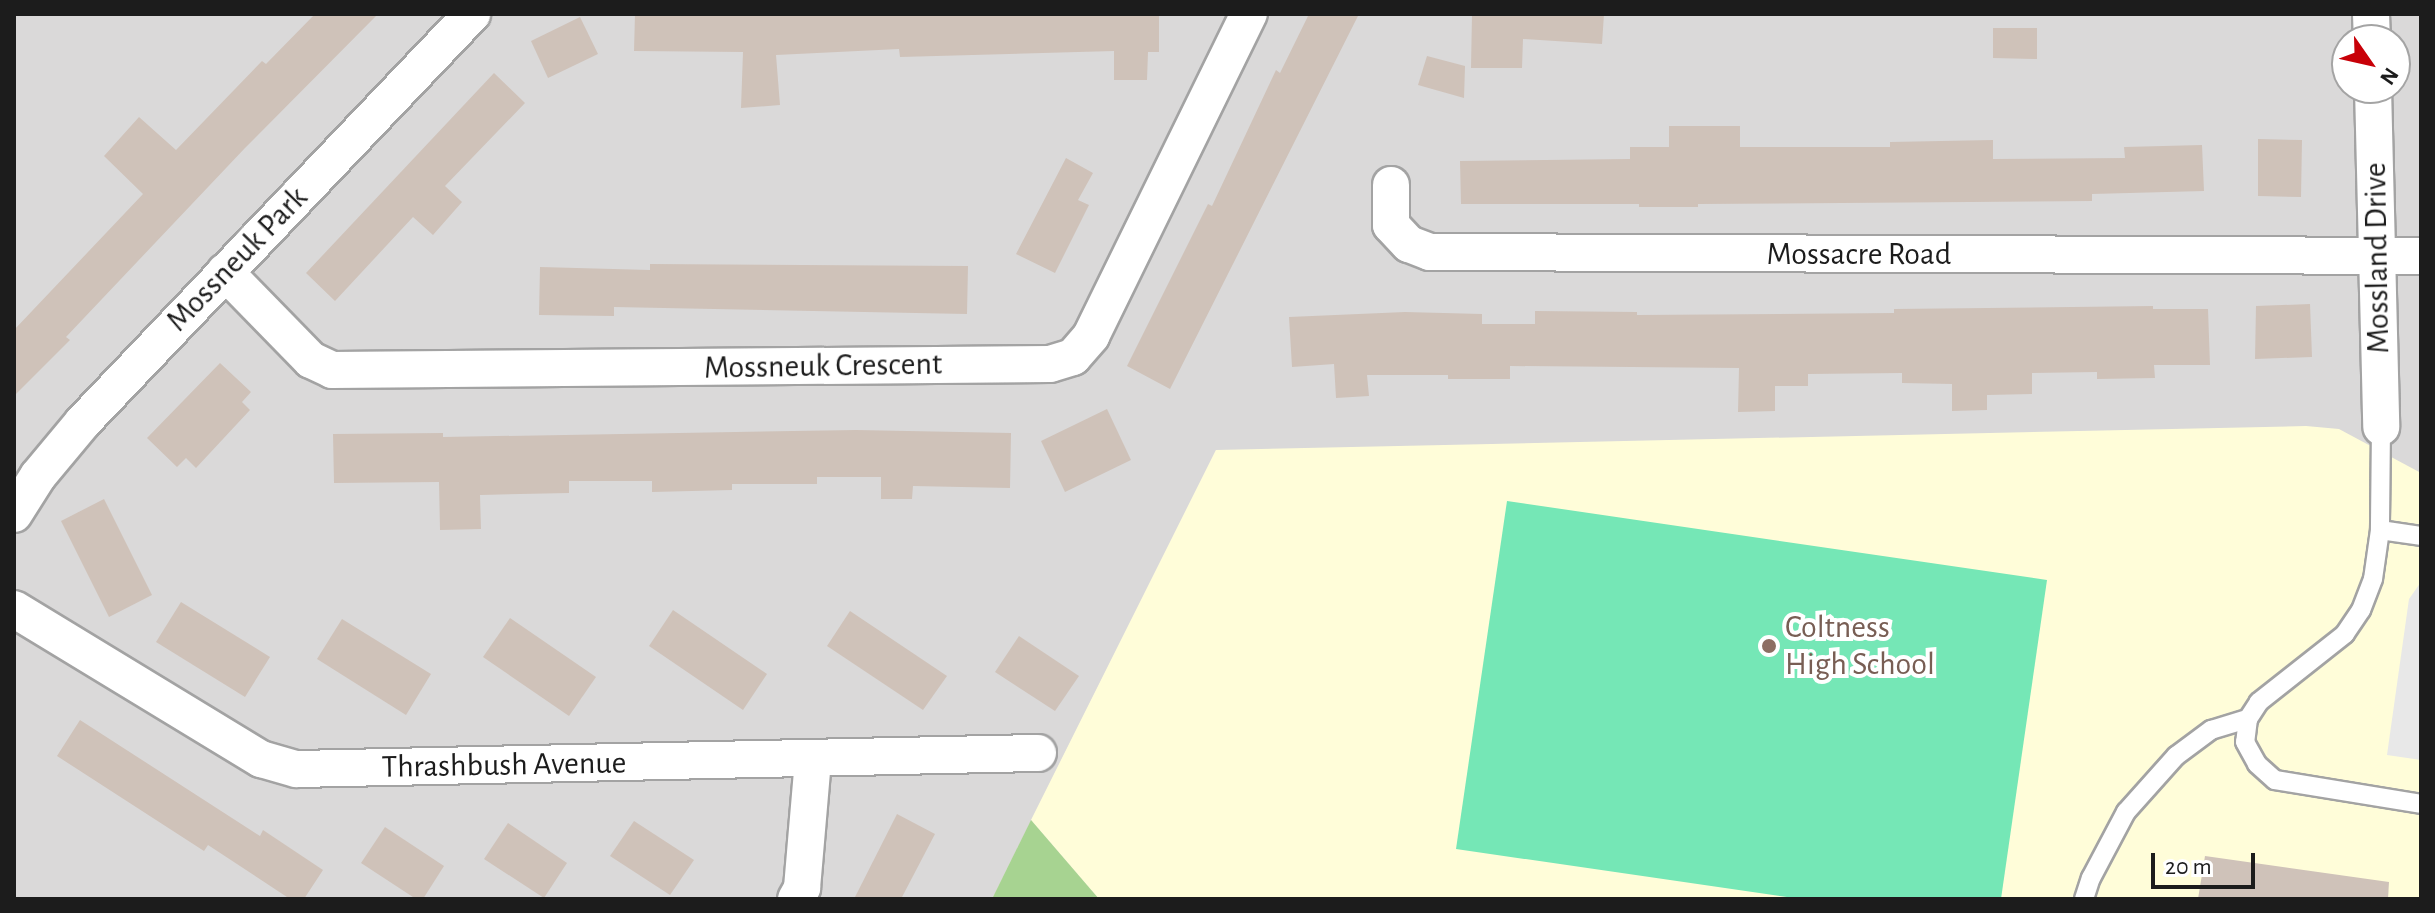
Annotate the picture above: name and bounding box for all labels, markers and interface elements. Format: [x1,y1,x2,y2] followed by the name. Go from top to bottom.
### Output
[2331,24,2411,104] north arrow
[2376,64,2403,89] text: N
[2356,162,2398,354] street label: Mossland Drive
[158,179,316,339] street label: Mossneuk Park
[1767,235,1951,273] street label: Mossacre Road
[704,345,942,387] street label: Mossneuk Crescent
[1785,609,1935,684] place label: Coltness High School
[1760,637,1778,655] marker: Coltness High School
[381,744,627,786] street label: Thrashbush Avenue
[2155,837,2259,887] scale bar
[2165,855,2212,879] text: 20 m

